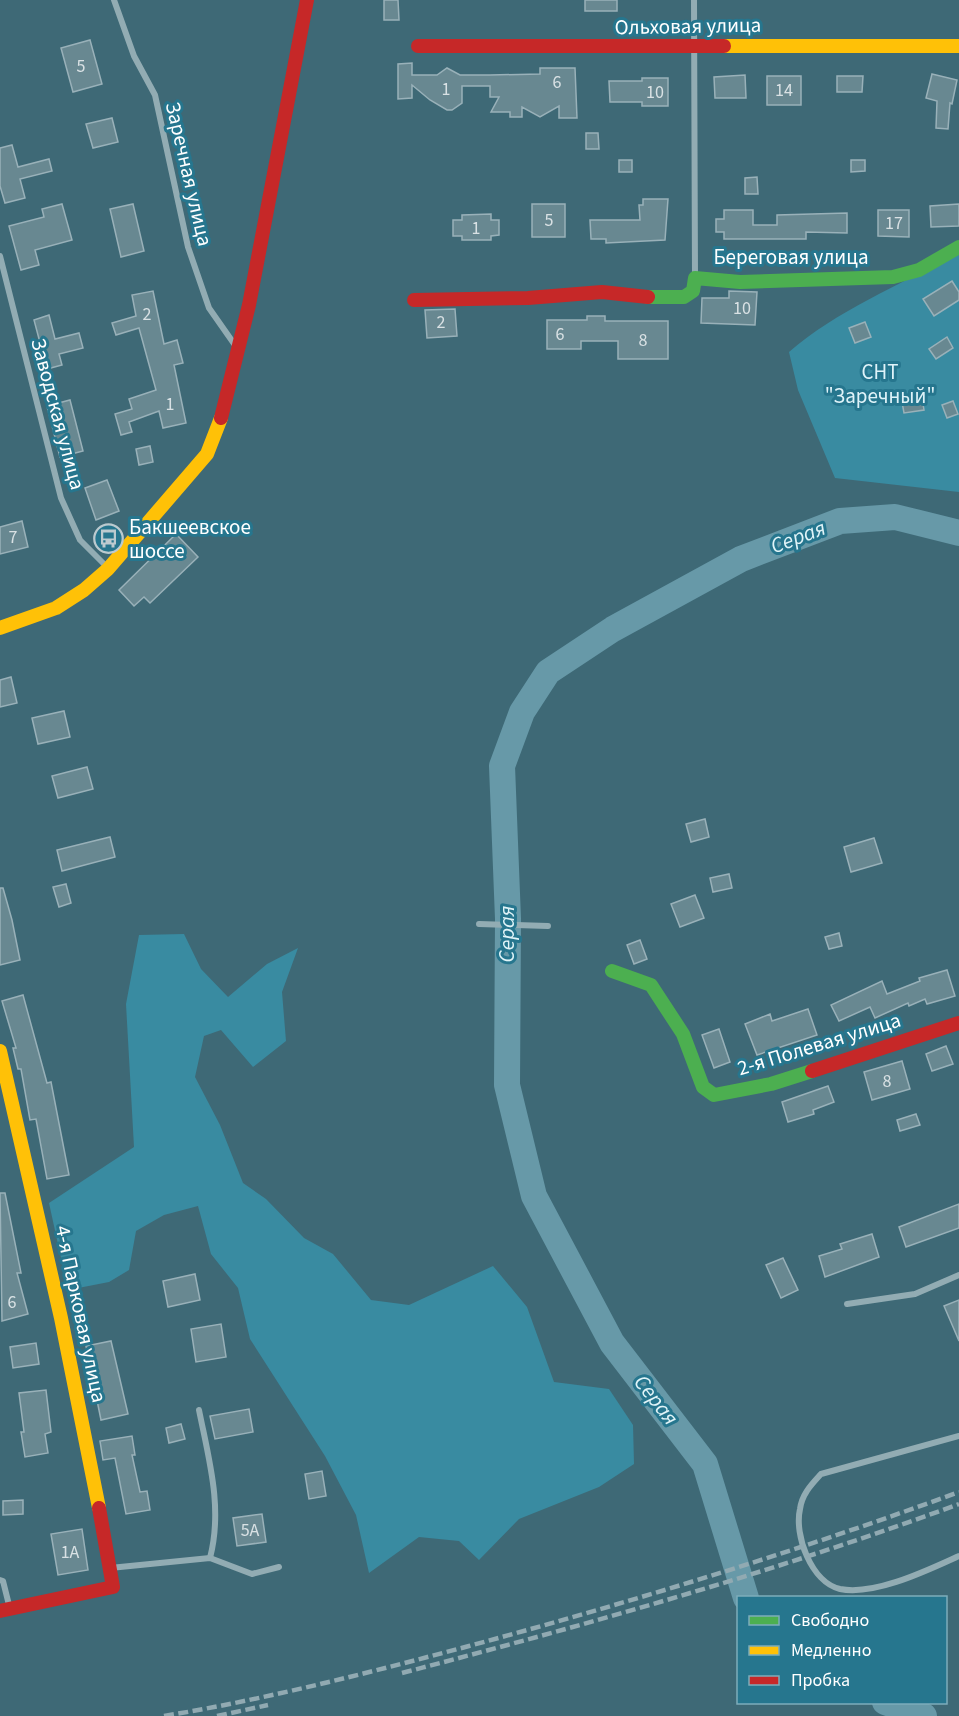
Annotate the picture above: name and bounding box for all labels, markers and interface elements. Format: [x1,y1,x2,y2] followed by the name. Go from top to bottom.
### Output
[614,10,762,42] street label: Ольховая улица
[77,54,86,79] house number: 5
[553,70,562,95] house number: 6
[442,77,450,102] house number: 1
[775,78,793,103] house number: 14
[646,80,664,105] house number: 10
[158,99,220,249] street label: Заречная улица
[545,208,554,233] house number: 5
[885,211,903,236] house number: 17
[472,216,480,241] house number: 1
[713,242,869,272] street label: Береговая улица
[733,296,751,321] house number: 10
[143,302,152,327] house number: 2
[437,310,446,335] house number: 2
[556,322,565,347] house number: 6
[639,328,648,353] house number: 8
[23,335,93,493] street label: Заводская улица
[825,357,935,411] park label: СНТ "Заречный"
[166,392,174,417] house number: 1
[129,512,251,566] place label: Бакшеевское шоссе
[766,512,830,562] water label: Серая
[92,523,124,555] bus stop icon: Бакшеевское шоссе
[9,525,18,550] house number: 7
[491,906,523,962] water label: Серая
[734,1005,904,1083] street label: 2-я Полевая улица
[883,1069,892,1094] house number: 8
[48,1223,114,1405] street label: 4-я Парковая улица
[8,1290,17,1315] house number: 6
[626,1368,686,1432] water label: Серая
[241,1518,260,1543] house number: 5А
[61,1540,80,1565] house number: 1А
[737,1596,947,1704] legend
[791,1608,869,1633] text: Свободно
[791,1638,871,1663] text: Медленно
[791,1668,850,1693] text: Пробка

